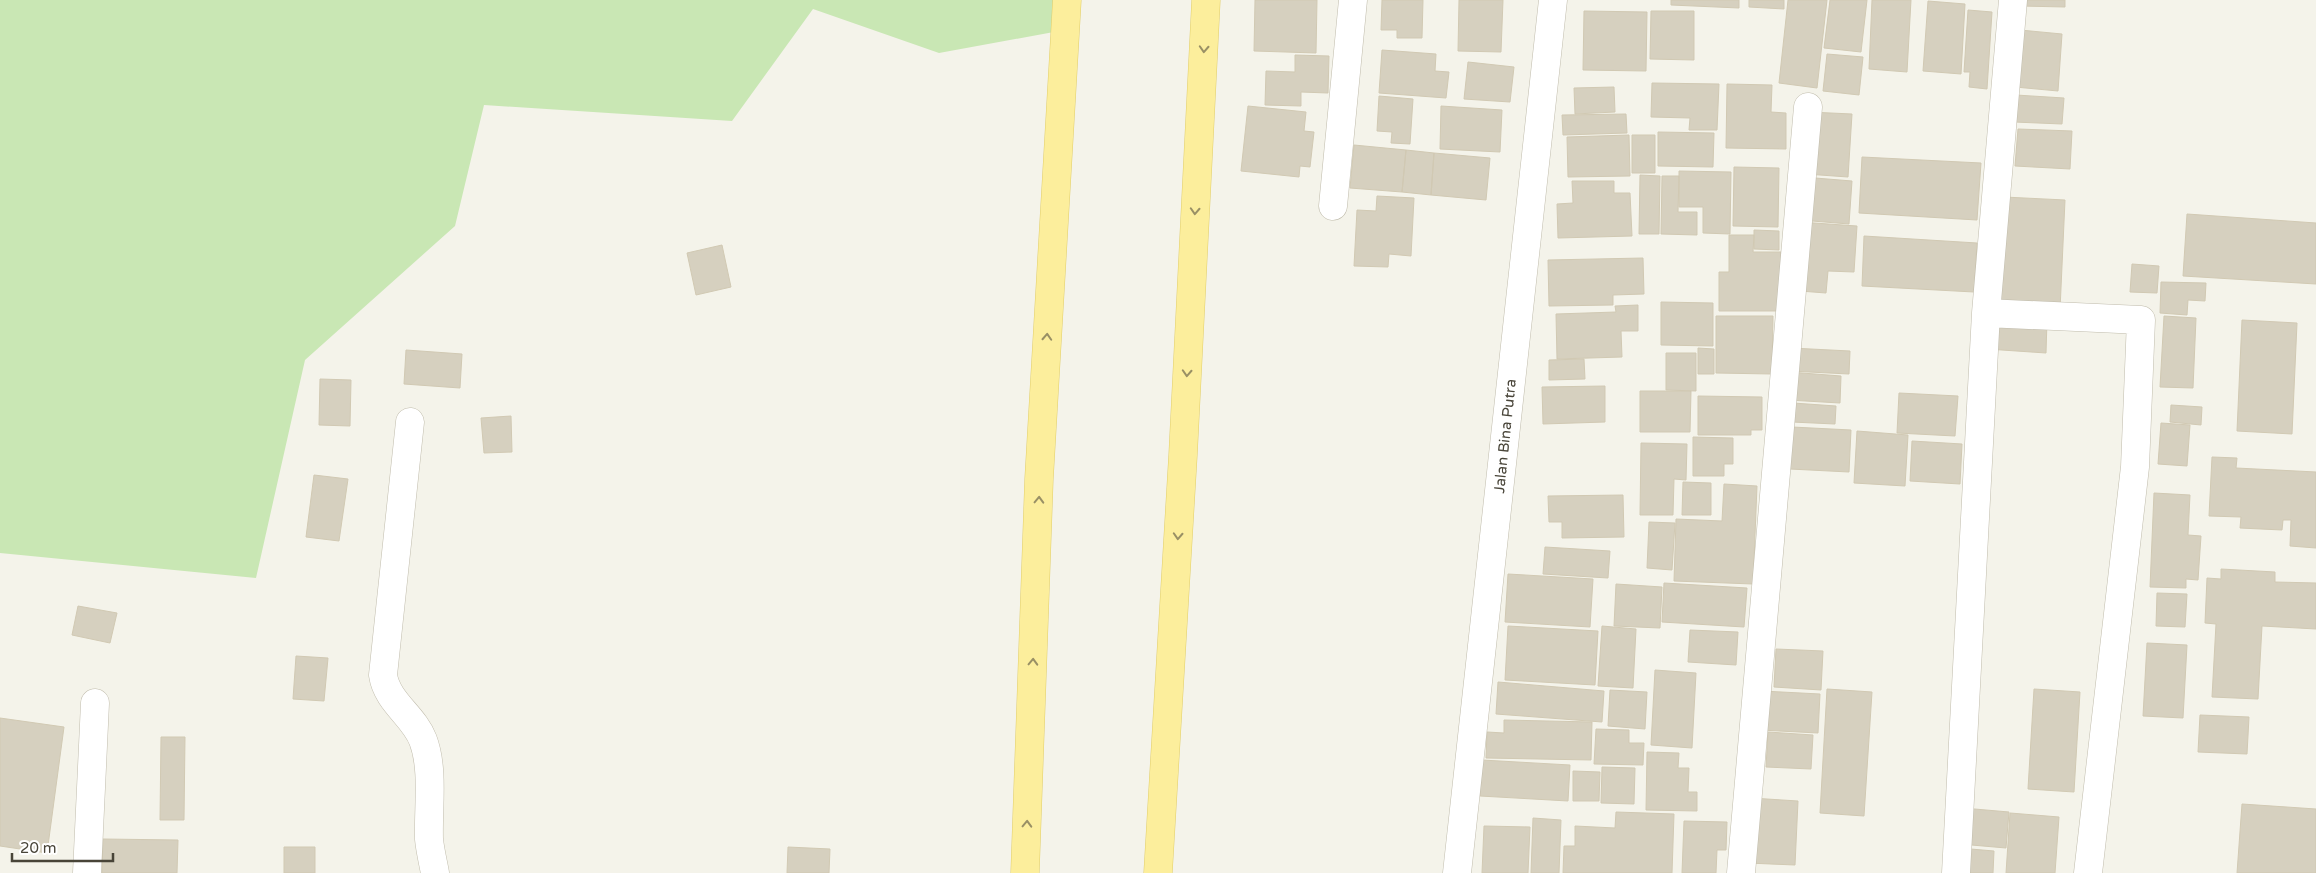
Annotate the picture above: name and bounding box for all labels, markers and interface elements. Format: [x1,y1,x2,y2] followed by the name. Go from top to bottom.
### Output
[1198,45,1209,53] one-way arrow
[1190,207,1201,215] one-way arrow
[1042,333,1053,341] one-way arrow
[1182,370,1193,378] one-way arrow
[1490,378,1520,494] street label: Jalan Bina Putra
[1033,495,1044,503] one-way arrow
[1173,532,1184,540] one-way arrow
[1027,658,1038,666] one-way arrow
[1021,820,1032,828] one-way arrow
[12,830,114,862] scale bar
[20,839,57,857] text: 20 m

